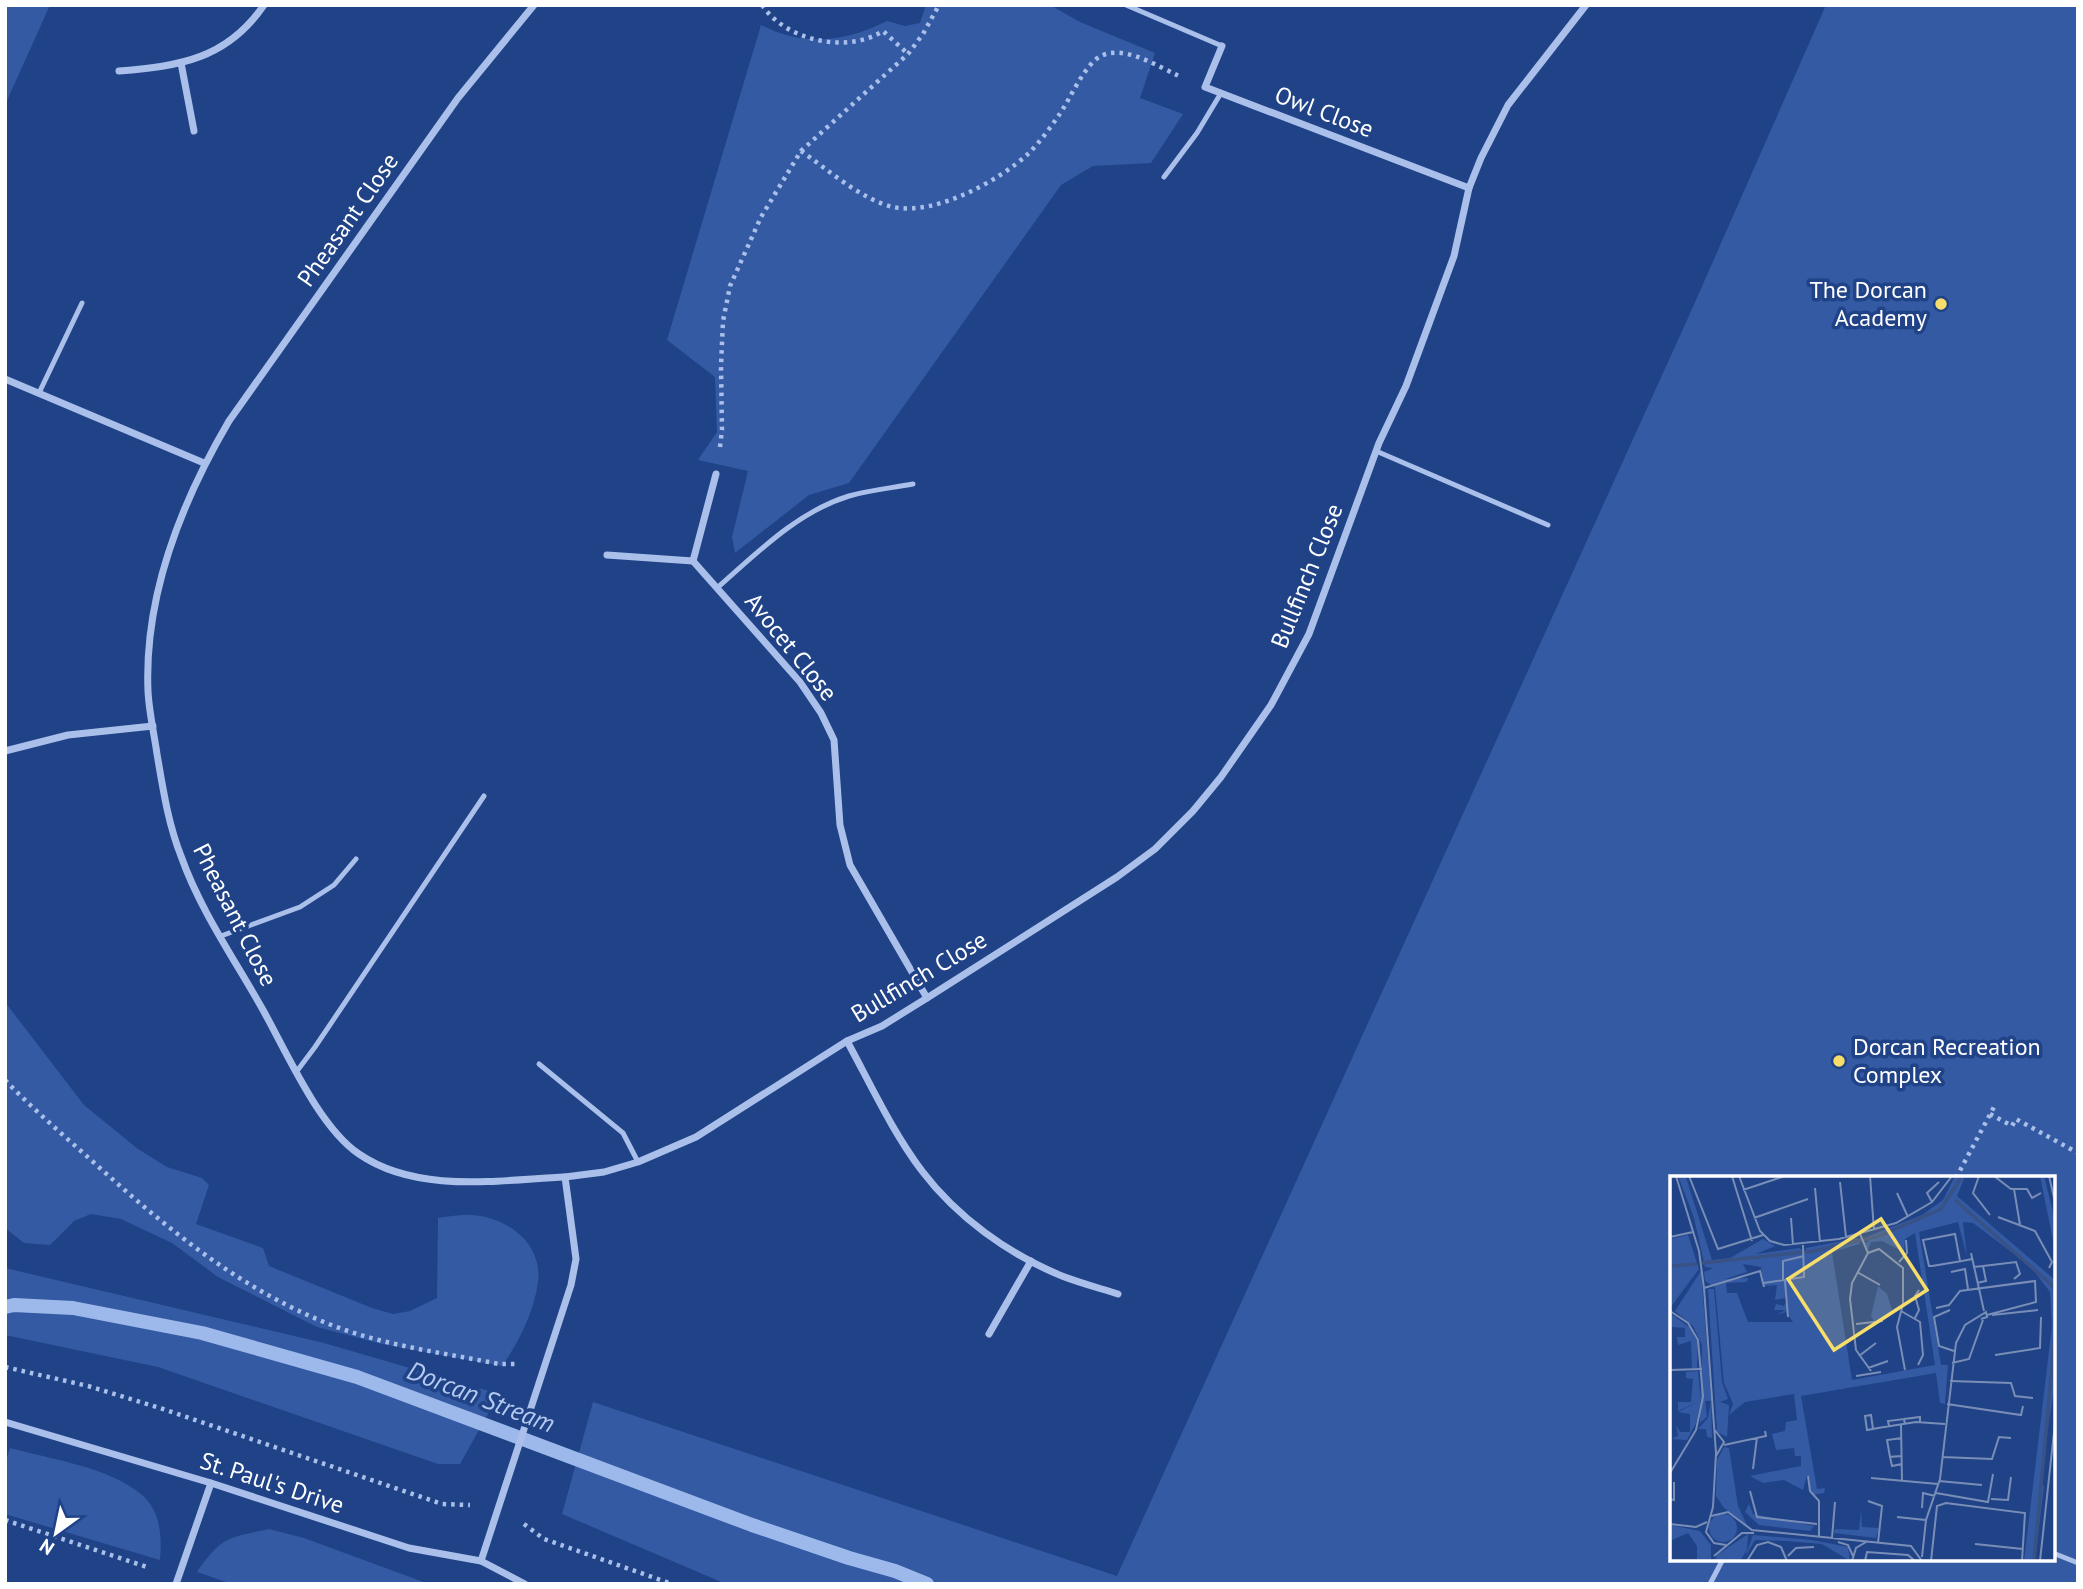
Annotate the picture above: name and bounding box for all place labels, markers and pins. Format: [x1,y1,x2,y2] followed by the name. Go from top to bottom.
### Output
[1809,274,1927,333] place label: The Dorcan Academy
[1933,296,1949,312] marker: The Dorcan Academy
[1853,1031,2041,1090] place label: Dorcan Recreation Complex
[1831,1053,1847,1069] marker: Dorcan Recreation Complex

